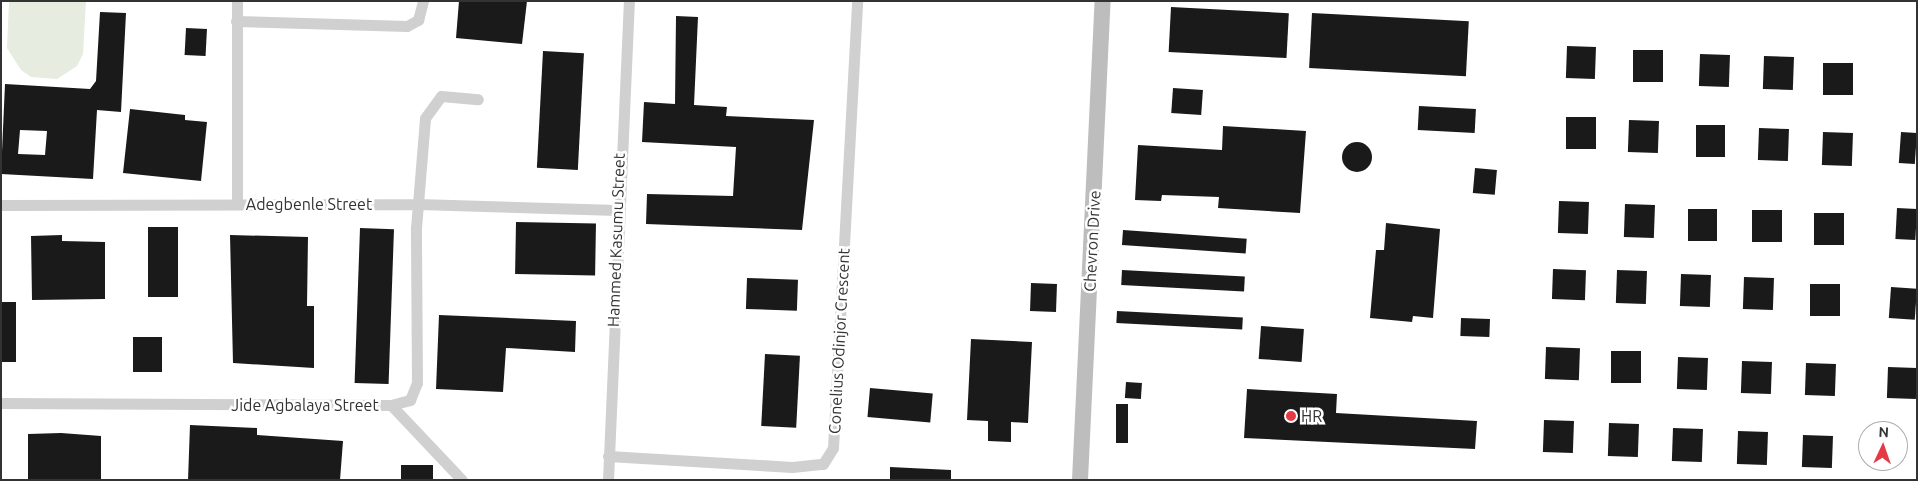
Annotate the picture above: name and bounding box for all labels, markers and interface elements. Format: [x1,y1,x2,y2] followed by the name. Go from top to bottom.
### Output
[603,153,629,327] street label: Hammed Kasumu Street
[1080,190,1104,292] street label: Chevron Drive
[246,194,372,214] street label: Adegbenle Street
[825,248,853,434] street label: Conelius Odinjor Crescent
[231,395,379,415] street label: Jide Agbalaya Street
[1301,406,1322,426] place label: HR
[1285,410,1297,422] marker: HR
[1858,421,1908,471] north arrow
[1878,424,1889,440] text: N

